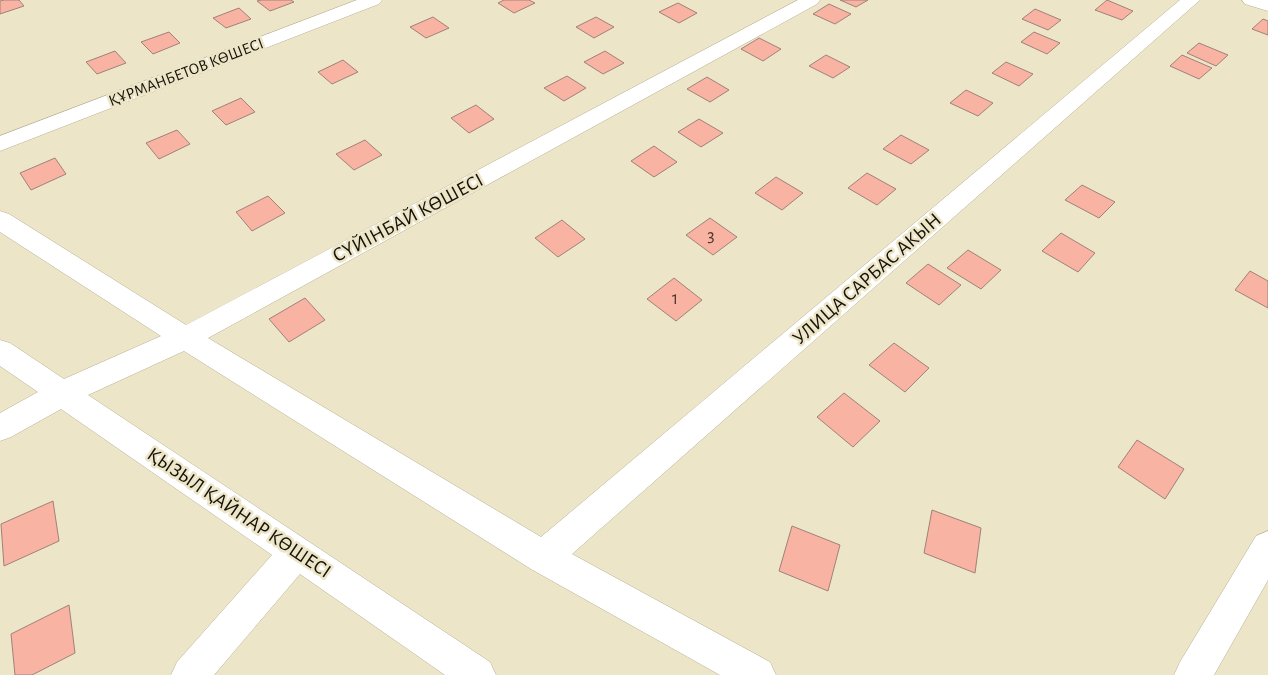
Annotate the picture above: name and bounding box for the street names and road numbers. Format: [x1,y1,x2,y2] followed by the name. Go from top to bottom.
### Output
[106,35,266,109] street label: ҚҰРМАНБЕТОВ КӨШЕСІ
[329,170,487,266] street label: СҮЙІНБАЙ КӨШЕСІ
[789,209,945,349] street label: УЛИЦА САРБАС АКЫН
[143,444,335,582] street label: ҚЫЗЫЛ ҚАЙНАР КӨШЕСІ

